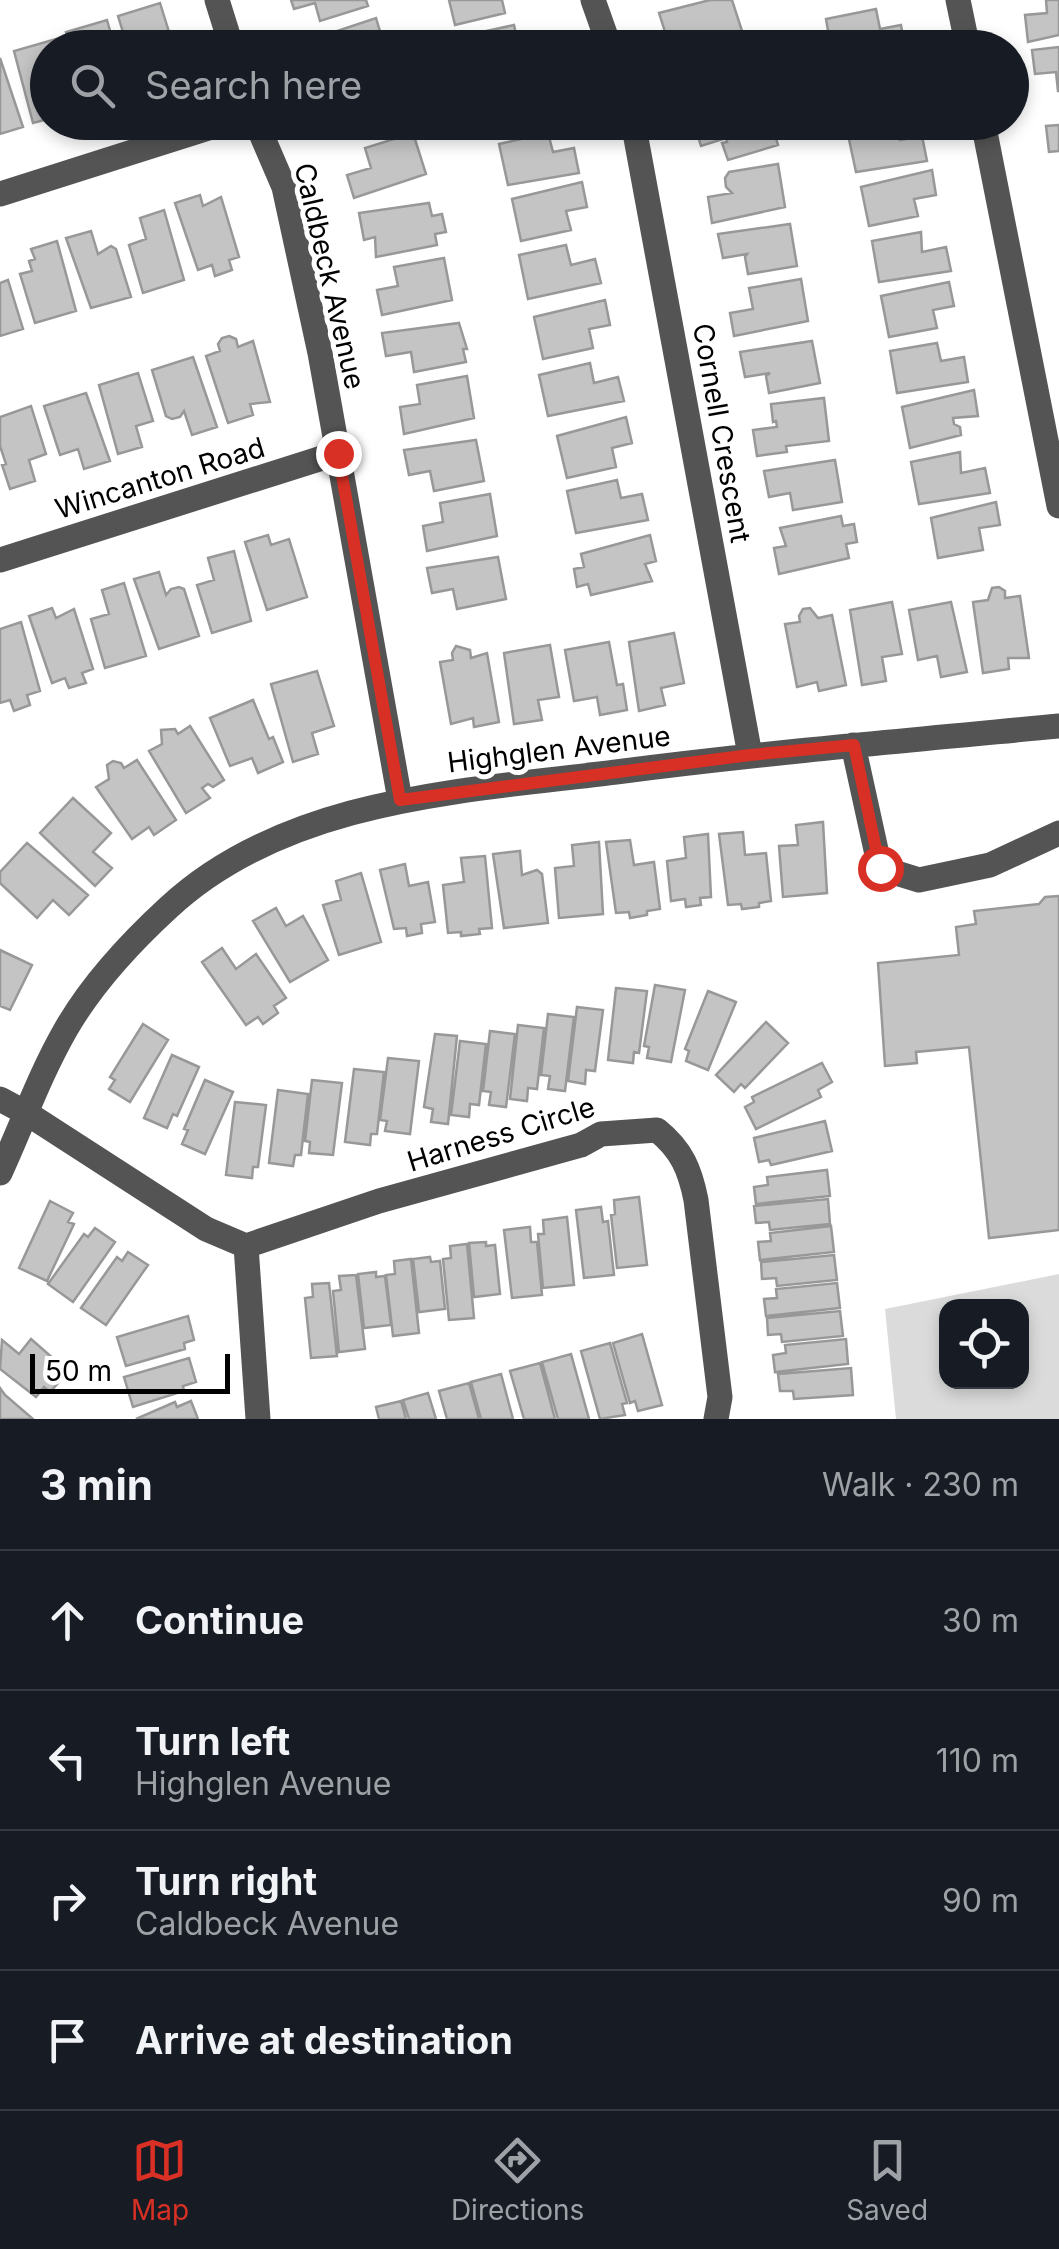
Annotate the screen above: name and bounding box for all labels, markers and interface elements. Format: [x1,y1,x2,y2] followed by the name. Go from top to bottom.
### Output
[30,30,1029,140] search box
[65,58,120,113] icon: search
[145,62,362,108] text: Search here
[287,160,373,392] street label: Caldbeck Avenue
[686,321,758,545] street label: Cornell Crescent
[51,430,269,526] street label: Wincanton Road
[316,431,362,477] route end
[446,718,672,780] street label: Highglen Avenue
[858,846,904,892] route start
[403,1089,599,1179] street label: Harness Circle
[939,1299,1029,1389] map controls
[939,1299,1029,1389] button: locate
[30,1349,230,1394] scale bar
[45,1354,112,1388] text: 50 m
[40,1459,153,1510] text: 3 min
[822,1465,1019,1504] text: Walk · 230 m
[40,1593,95,1648] icon: ahead
[135,1597,304,1643] text: Continue
[942,1601,1019,1640] text: 30 m
[135,1718,290,1764] text: Turn left
[40,1733,95,1788] icon: left
[936,1741,1019,1780] text: 110 m
[135,1764,391,1803] text: Highglen Avenue
[135,1858,317,1904] text: Turn right
[40,1873,95,1928] icon: right
[942,1881,1019,1920] text: 90 m
[135,1904,399,1943] text: Caldbeck Avenue
[40,2013,95,2068] icon: arrive
[135,2017,513,2063] text: Arrive at destination
[131,2133,189,2227] tab: Map
[451,2133,584,2227] tab: Directions
[846,2133,928,2227] tab: Saved

